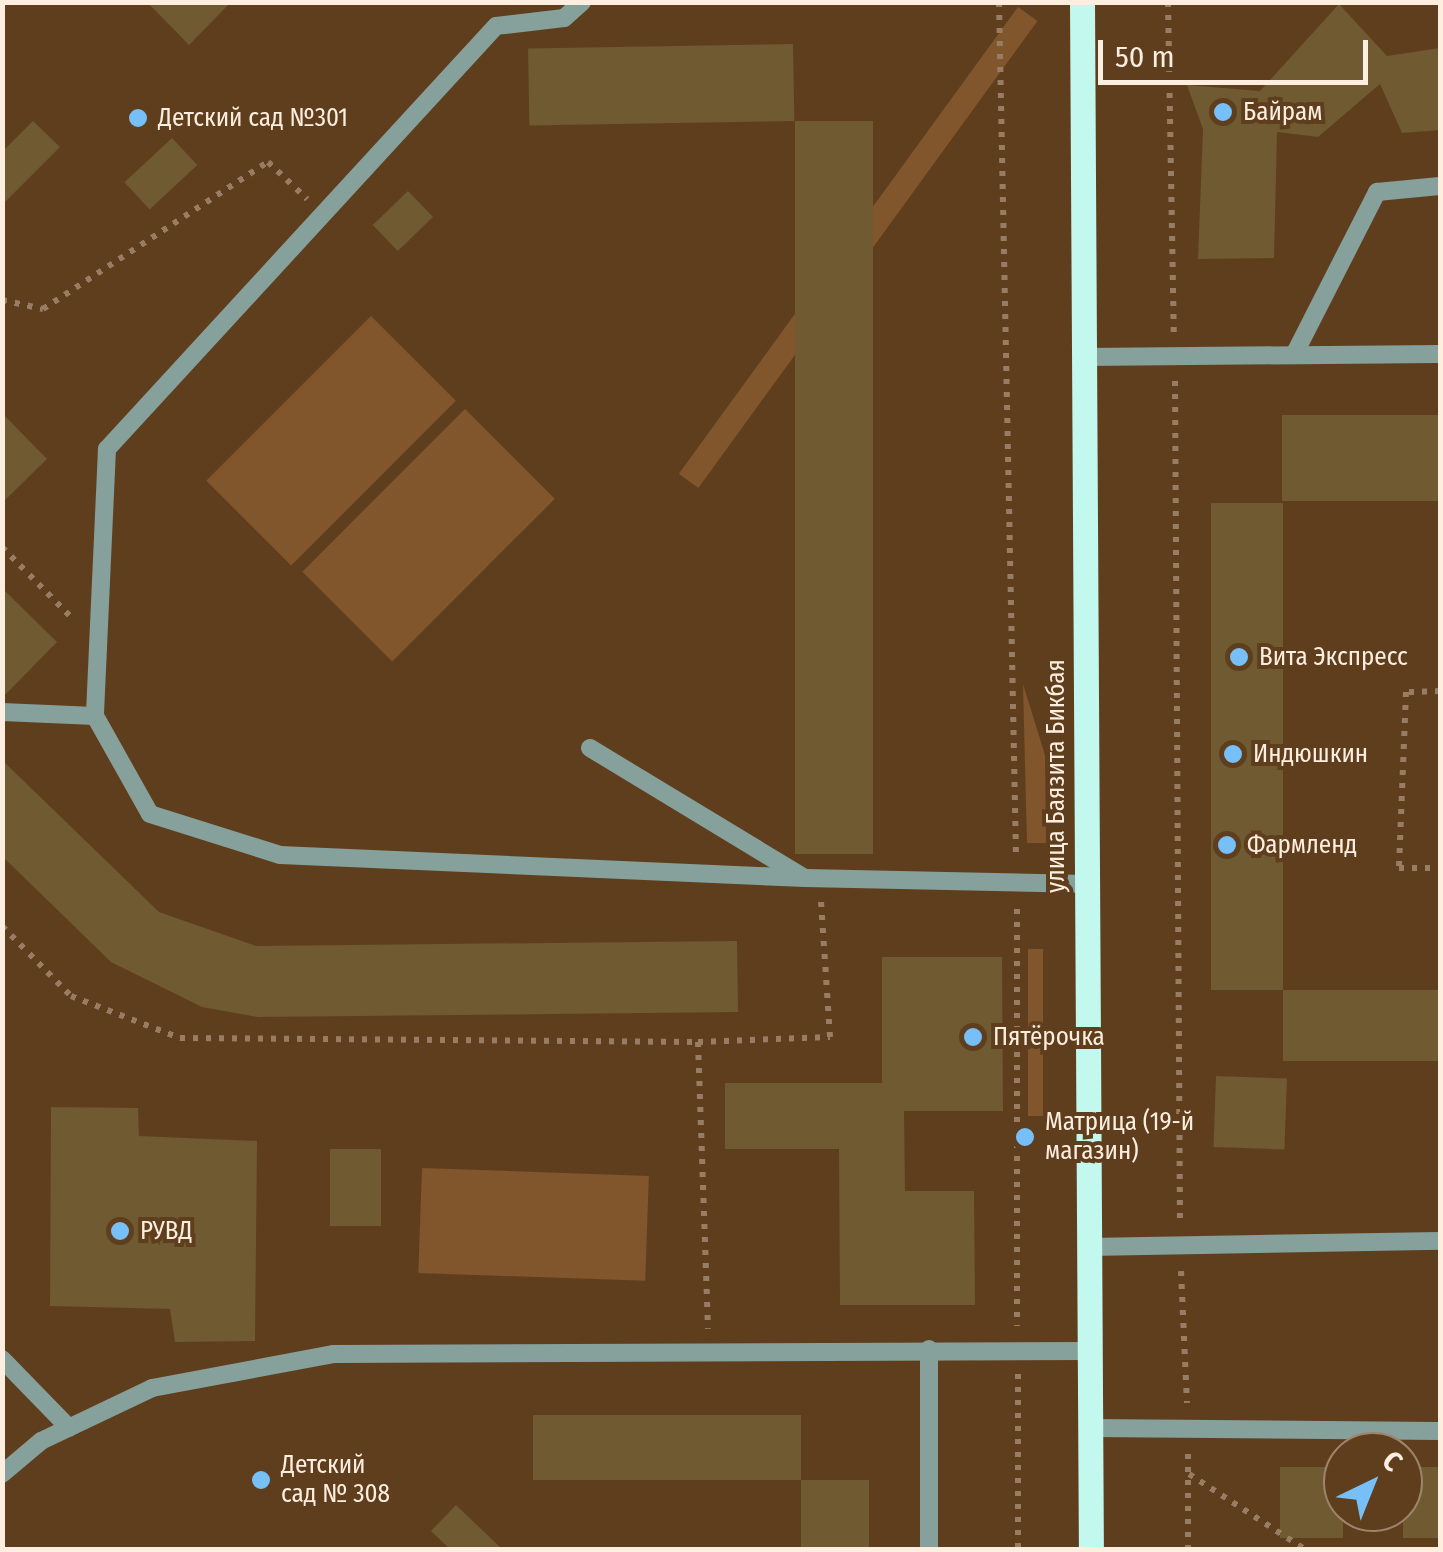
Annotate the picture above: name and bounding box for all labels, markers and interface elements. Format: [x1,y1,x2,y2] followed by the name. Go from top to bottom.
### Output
[1103,20,1373,82] scale bar
[1115,39,1175,75] text: 50 m
[1243,97,1322,127] place label: Байрам
[1212,101,1234,123] marker: Байрам
[158,103,348,133] place label: Детский сад №301
[127,107,149,129] marker: Детский сад №301
[1259,642,1408,672] place label: Вита Экспресс
[1228,646,1250,668] marker: Вита Экспресс
[1041,659,1071,893] street label: улица Баязита Бикбая
[1253,739,1368,769] place label: Индюшкин
[1222,743,1244,765] marker: Индюшкин
[1247,830,1357,860] place label: Фармленд
[1216,834,1238,856] marker: Фармленд
[993,1022,1105,1052] place label: Пятёрочка
[962,1026,984,1048] marker: Пятёрочка
[1045,1108,1194,1167] place label: Матрица (19-й магазин)
[1014,1126,1036,1148] marker: Матрица (19-й магазин)
[140,1216,192,1246] place label: РУВД
[109,1220,131,1242] marker: РУВД
[1323,1432,1423,1532] north arrow
[1376,1444,1409,1478] text: С
[281,1451,390,1510] place label: Детский сад № 308
[250,1469,272,1491] marker: Детский сад № 308

